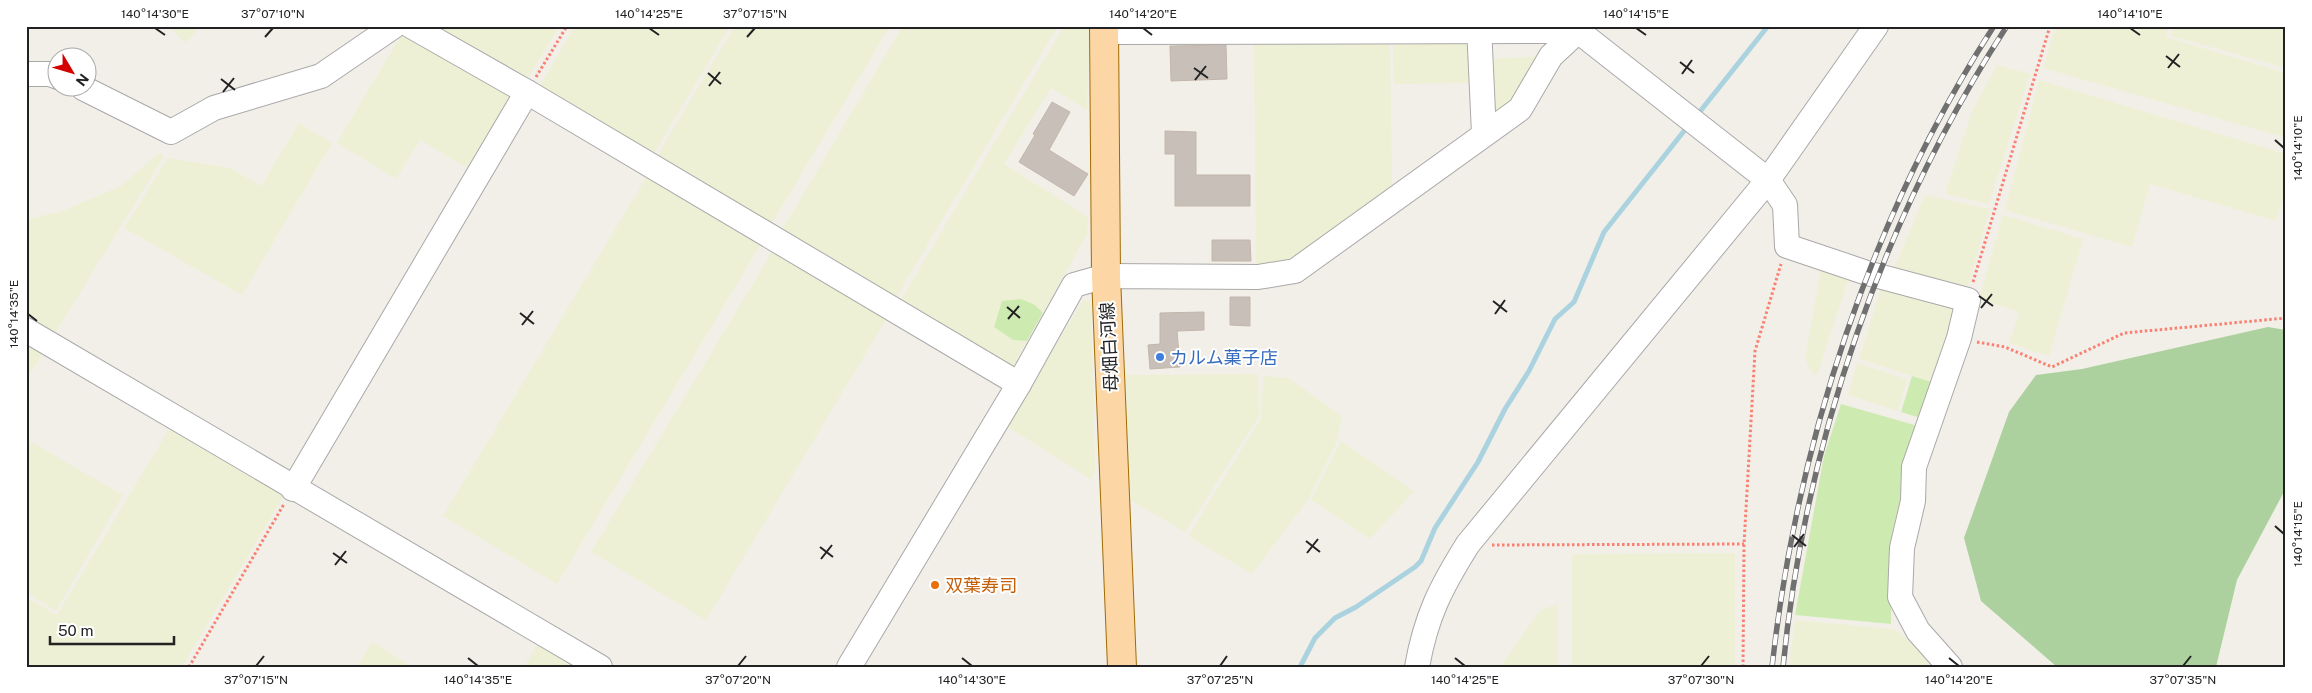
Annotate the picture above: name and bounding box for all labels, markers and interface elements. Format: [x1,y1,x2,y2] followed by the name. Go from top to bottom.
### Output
[121,7,189,21] text: 140°14'30"E
[241,7,305,21] text: 37°07'10"N
[615,7,683,21] text: 140°14'25"E
[723,7,787,21] text: 37°07'15"N
[1109,7,1177,21] text: 140°14'20"E
[1603,7,1669,21] text: 140°14'15"E
[2097,7,2163,21] text: 140°14'10"E
[48,48,98,98] north arrow
[73,71,92,89] text: N
[2291,115,2305,181] text: 140°14'10"E
[7,280,21,348] text: 140°14'35"E
[1096,302,1122,392] street label: 母畑白河線
[1170,347,1278,368] place label: カルム菓子店
[1154,351,1166,363] marker: カルム菓子店
[2291,501,2305,567] text: 140°14'15"E
[945,575,1017,596] place label: 双葉寿司
[929,579,941,591] marker: 双葉寿司
[50,613,174,645] scale bar
[58,622,93,639] text: 50 m
[224,673,288,687] text: 37°07'15"N
[444,673,512,687] text: 140°14'35"E
[705,673,771,687] text: 37°07'20"N
[938,673,1006,687] text: 140°14'30"E
[1187,673,1253,687] text: 37°07'25"N
[1431,673,1499,687] text: 140°14'25"E
[1668,673,1734,687] text: 37°07'30"N
[1925,673,1993,687] text: 140°14'20"E
[2150,673,2216,687] text: 37°07'35"N

